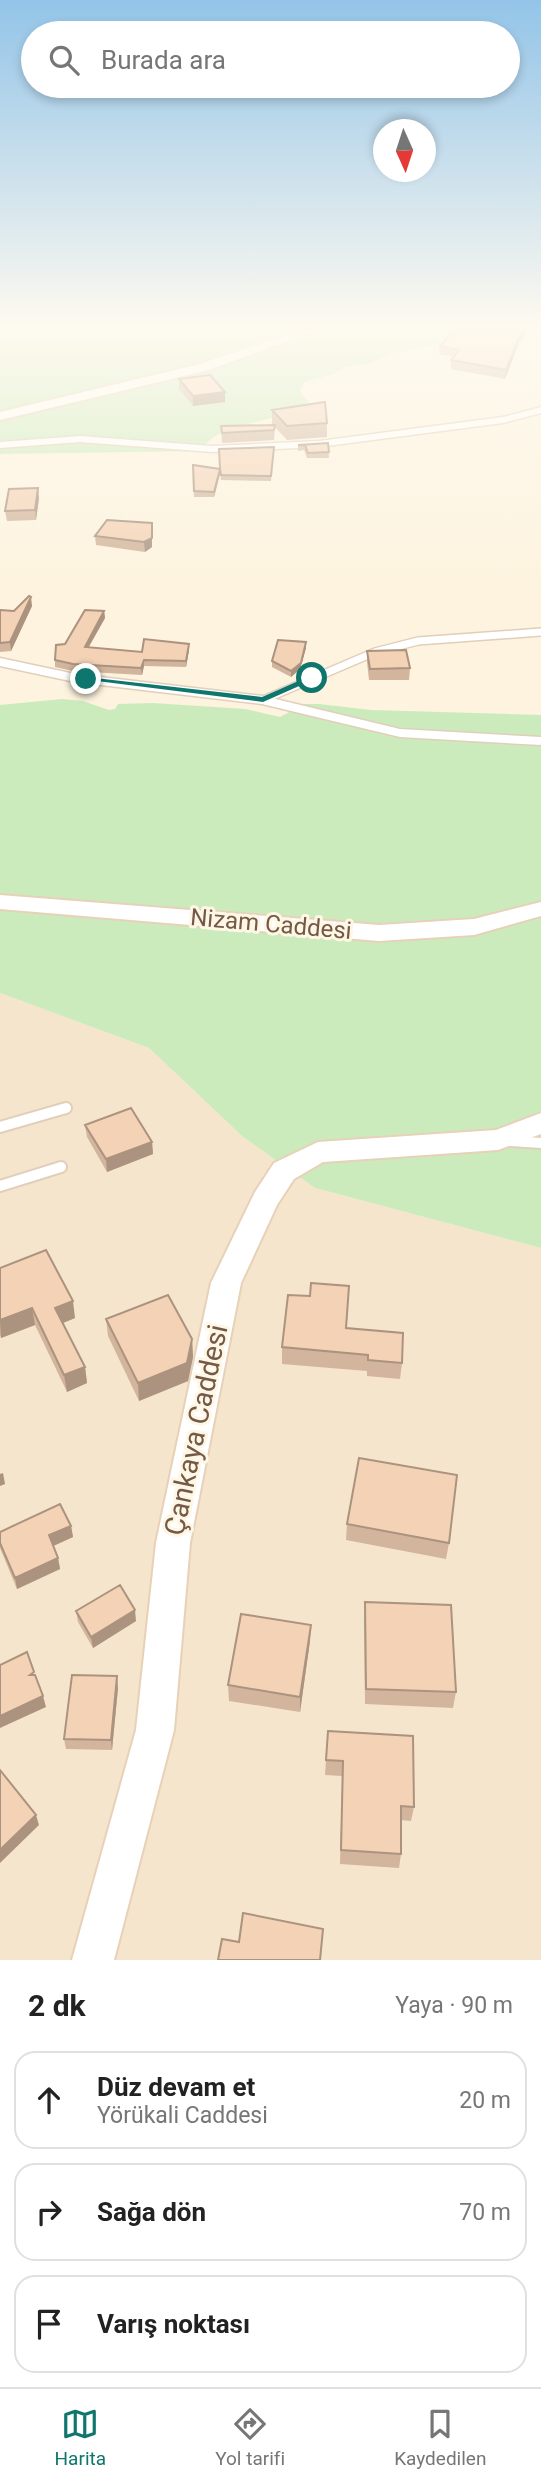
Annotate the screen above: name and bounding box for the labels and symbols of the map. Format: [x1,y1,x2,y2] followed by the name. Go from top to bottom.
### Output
[373,119,436,182] north arrow
[296,662,327,693] route start
[70,663,101,694] route end
[189,903,353,945] street label: Nizam Caddesi
[158,1322,234,1538] street label: Çankaya Caddesi

